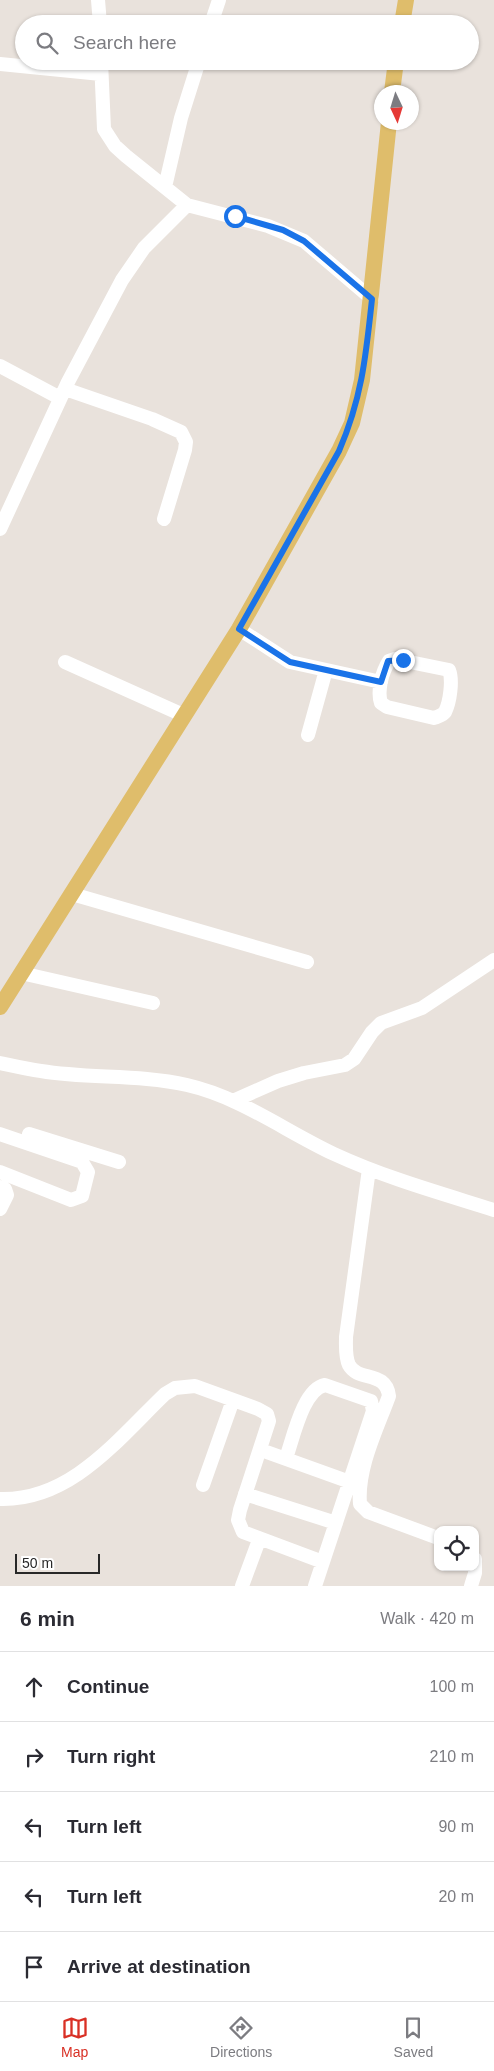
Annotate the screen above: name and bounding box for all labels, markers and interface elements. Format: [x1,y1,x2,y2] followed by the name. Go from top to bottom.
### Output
[15,15,479,70] search box
[33,29,61,57] icon: search
[73,32,177,53] text: Search here
[374,85,419,130] north arrow
[224,205,247,228] route start
[392,649,415,672] route end
[434,1526,479,1571] map controls
[434,1526,479,1571] button: locate
[15,1551,100,1574] scale bar
[22,1555,53,1571] text: 50 m
[20,1607,75,1630] text: 6 min
[380,1610,474,1627] text: Walk · 420 m
[20,1673,48,1701] icon: ahead
[67,1676,149,1697] text: Continue
[430,1678,474,1695] text: 100 m
[20,1743,48,1771] icon: right
[67,1746,155,1767] text: Turn right
[430,1748,474,1765] text: 210 m
[20,1813,48,1841] icon: left
[67,1816,142,1837] text: Turn left
[438,1818,474,1835] text: 90 m
[20,1883,48,1911] icon: left
[67,1886,142,1907] text: Turn left
[438,1888,474,1905] text: 20 m
[20,1953,48,1981] icon: arrive
[67,1956,251,1977] text: Arrive at destination
[61,2014,89,2060] tab: Map
[210,2014,272,2060] tab: Directions
[394,2014,433,2060] tab: Saved

